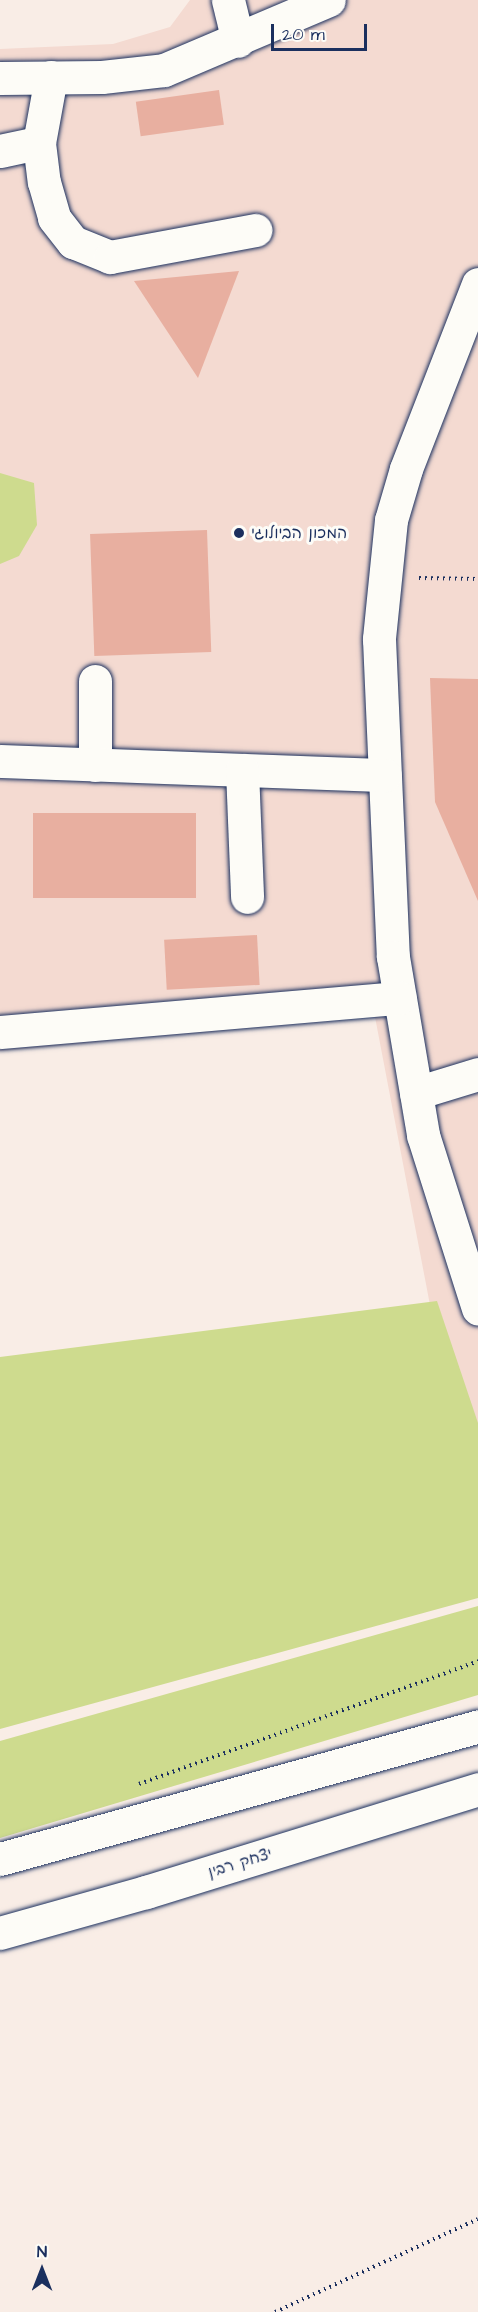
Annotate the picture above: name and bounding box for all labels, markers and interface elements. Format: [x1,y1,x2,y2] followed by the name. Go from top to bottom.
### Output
[274,12,370,50] scale bar
[282,22,325,47] text: 20 m
[251,523,347,543] place label: המכון הביולוגי
[232,526,246,540] marker: המכון הביולוגי
[205,1844,275,1882] street label: יצחק רבין
[12,2240,72,2300] north arrow
[37,2241,47,2263] text: N

